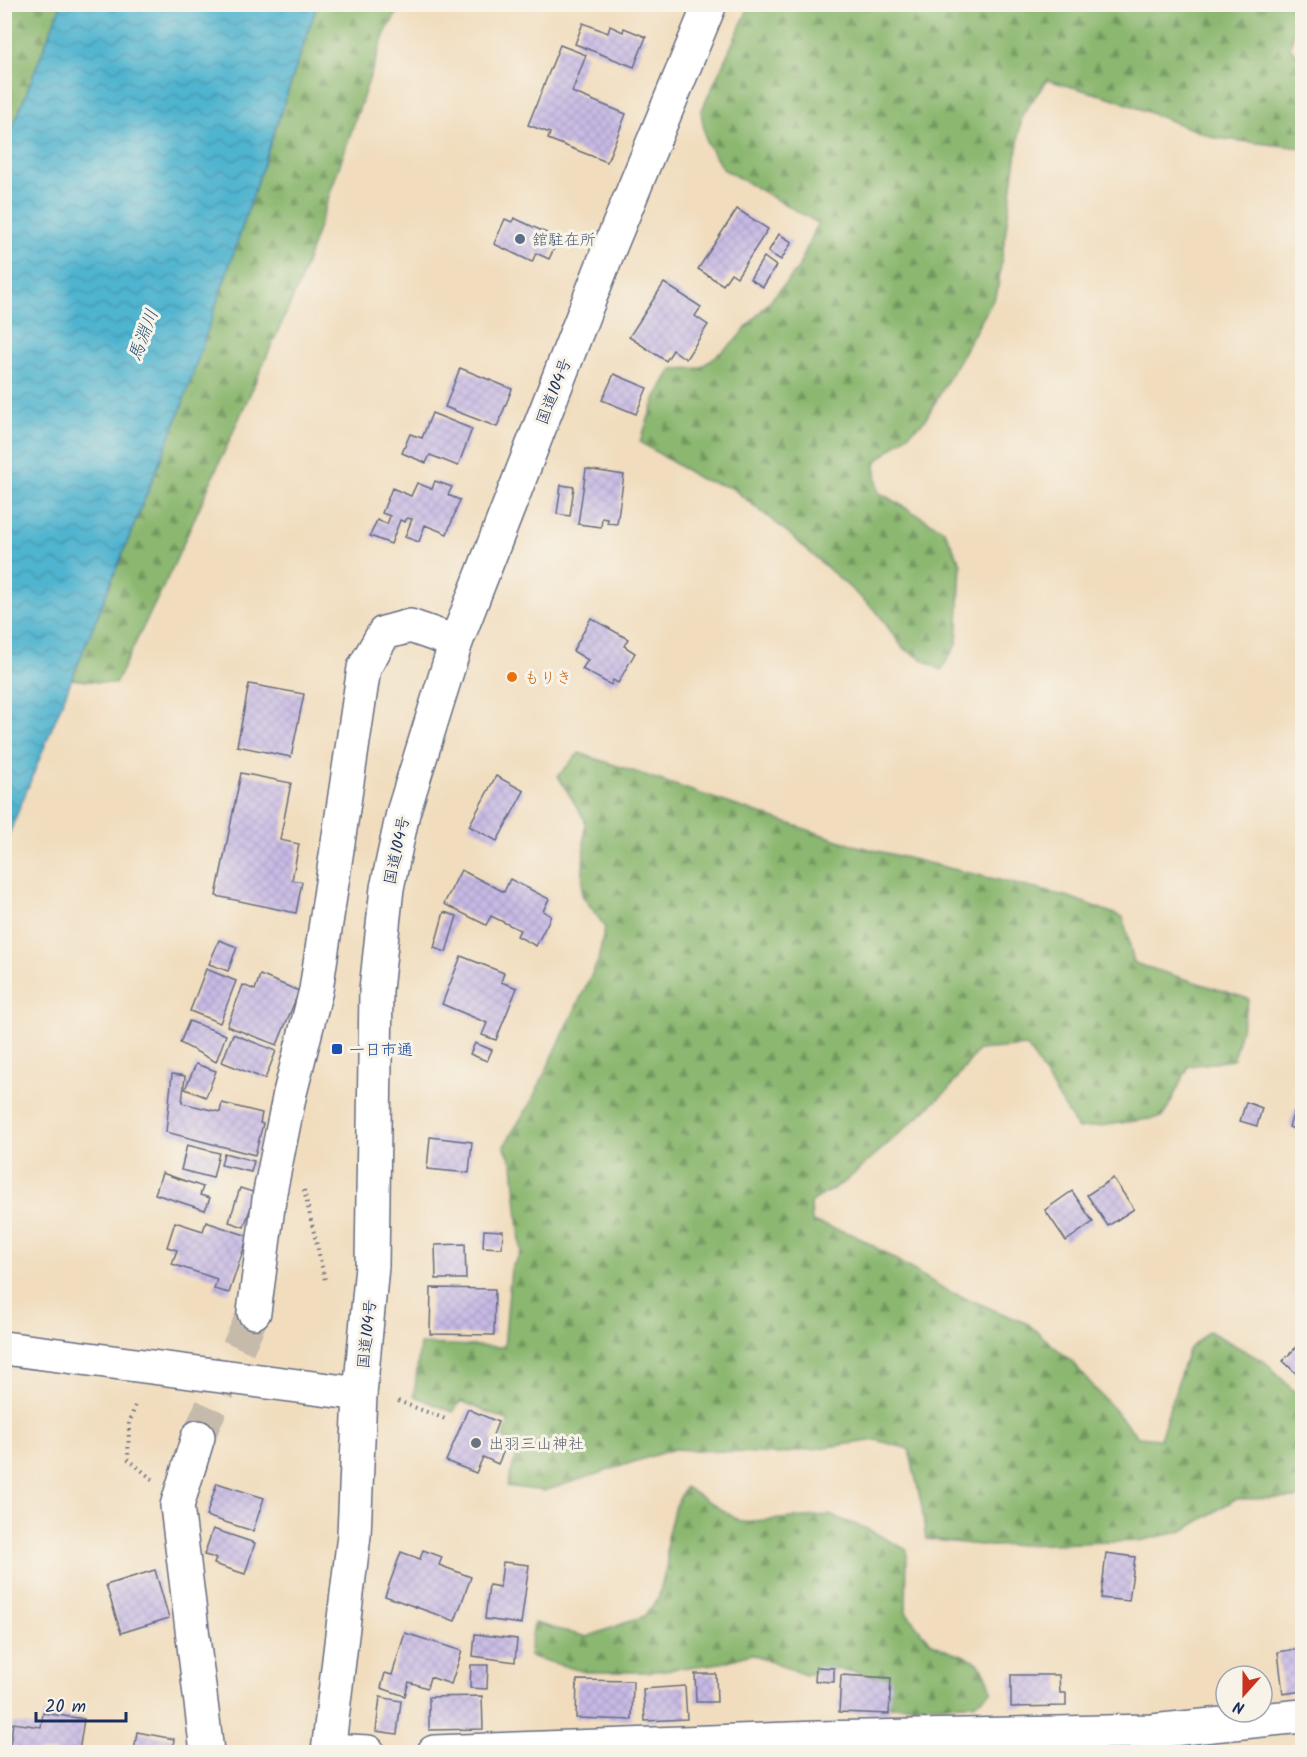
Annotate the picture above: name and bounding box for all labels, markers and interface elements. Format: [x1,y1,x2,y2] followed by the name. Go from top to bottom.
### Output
[532,228,596,253] place label: 舘駐在所
[513,232,527,246] marker: 舘駐在所
[121,305,168,366] water label: 馬淵川
[530,354,579,429] street label: 国道104号
[524,666,572,691] place label: もりき
[505,670,519,684] marker: もりき
[378,814,417,887] street label: 国道104号
[349,1038,413,1063] place label: 一日市通
[330,1042,344,1056] marker: 一日市通
[351,1298,384,1370] street label: 国道104号
[488,1432,584,1457] place label: 出羽三山神社
[469,1436,483,1450] marker: 出羽三山神社
[1214,1664,1274,1724] north arrow
[36,1685,126,1723] scale bar
[45,1693,86,1722] text: 20 m
[1230,1693,1248,1720] text: N

